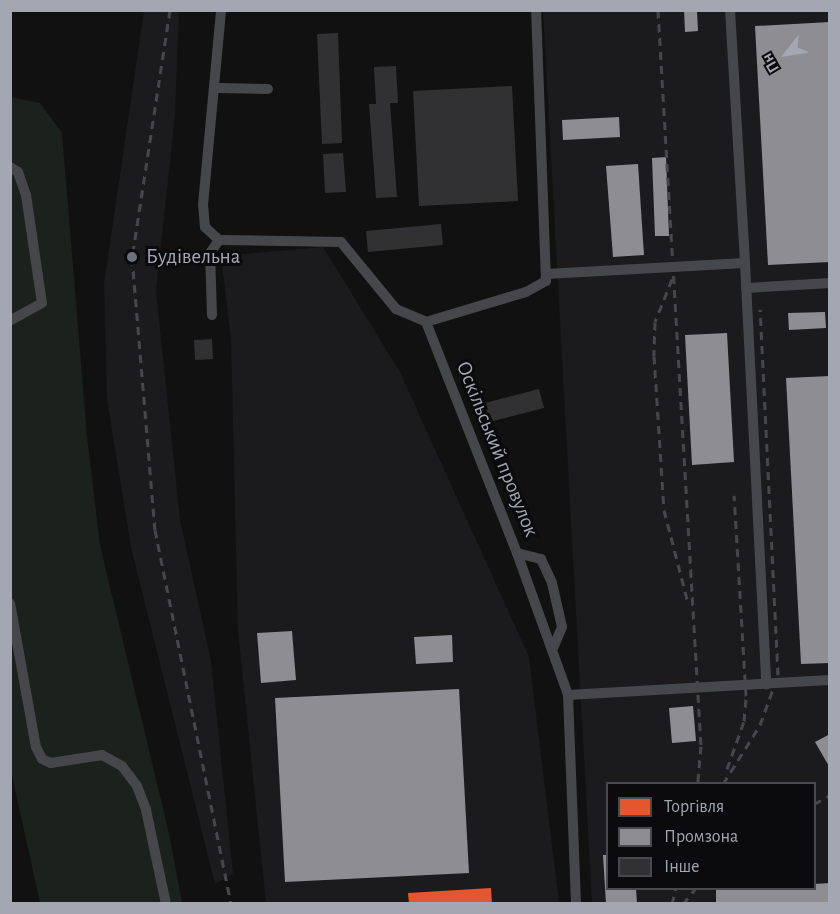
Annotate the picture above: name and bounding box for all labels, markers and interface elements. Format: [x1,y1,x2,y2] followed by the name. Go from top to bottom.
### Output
[756,24,816,84] north arrow
[759,51,782,75] text: Пн
[146,244,240,270] place label: Будівельна
[123,248,141,266] marker: Будівельна
[450,358,544,540] street label: Оскільський провулок
[606,782,816,890] legend
[664,798,724,816] text: Торгівля
[664,828,738,846] text: Промзона
[664,858,700,876] text: Інше

